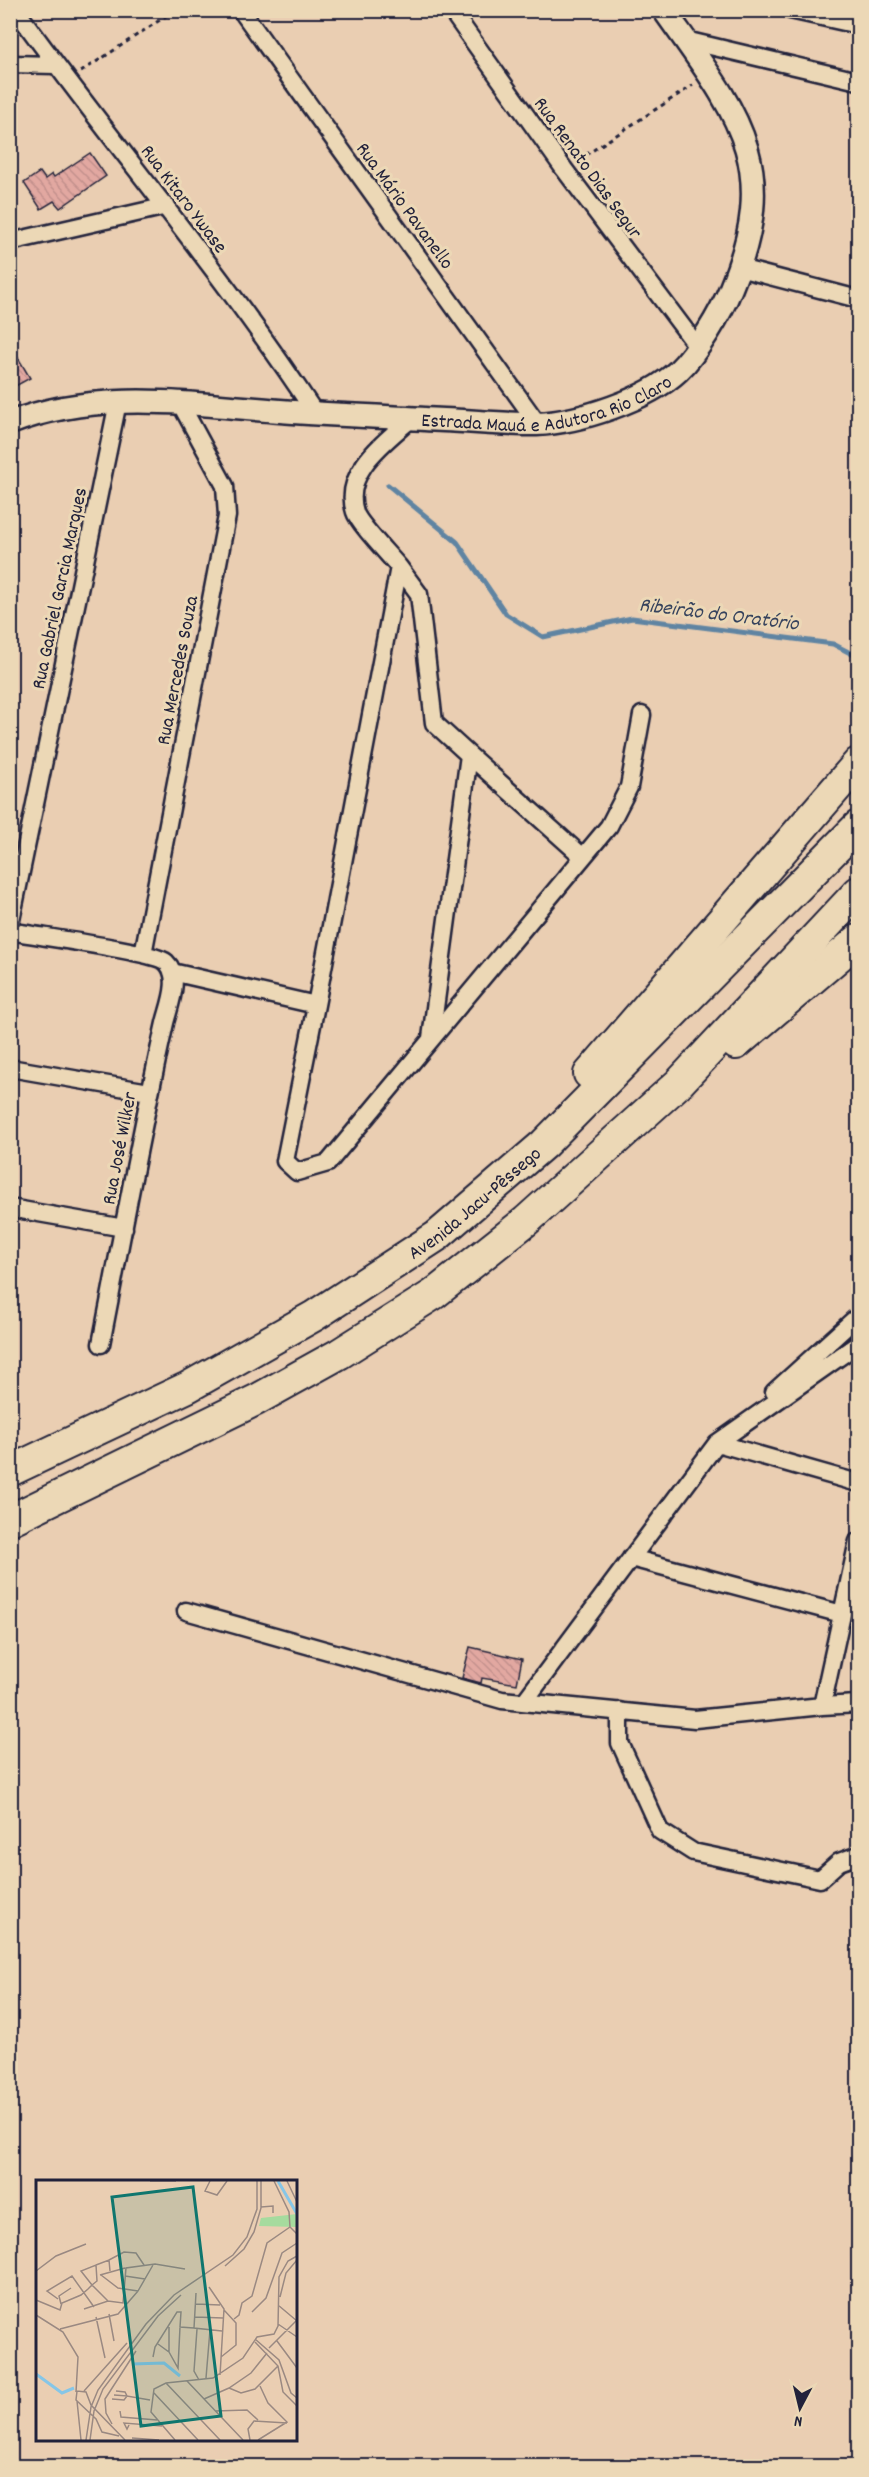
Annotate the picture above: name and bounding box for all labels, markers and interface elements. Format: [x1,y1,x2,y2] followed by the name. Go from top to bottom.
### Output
[526,92,648,246] street label: Rua Renato Dias Segur
[348,137,459,276] street label: Rua Mário Pavanello
[132,140,233,260] street label: Rua Kitaro Ywase
[421,369,679,441] street label: Estrada Mauá e Adutora Rio Claro
[26,485,96,692] street label: Rua Gabriel Garcia Marques
[637,591,802,641] water label: Ribeirão do Oratório
[151,593,207,748] street label: Rua Mercedes Souza
[96,1089,146,1207] street label: Rua José Wilker
[403,1141,549,1268] street label: Avenida Jacu-Pêssego
[36,2180,297,2441] inset map
[770,2378,830,2438] north arrow
[793,2408,804,2432] text: N

